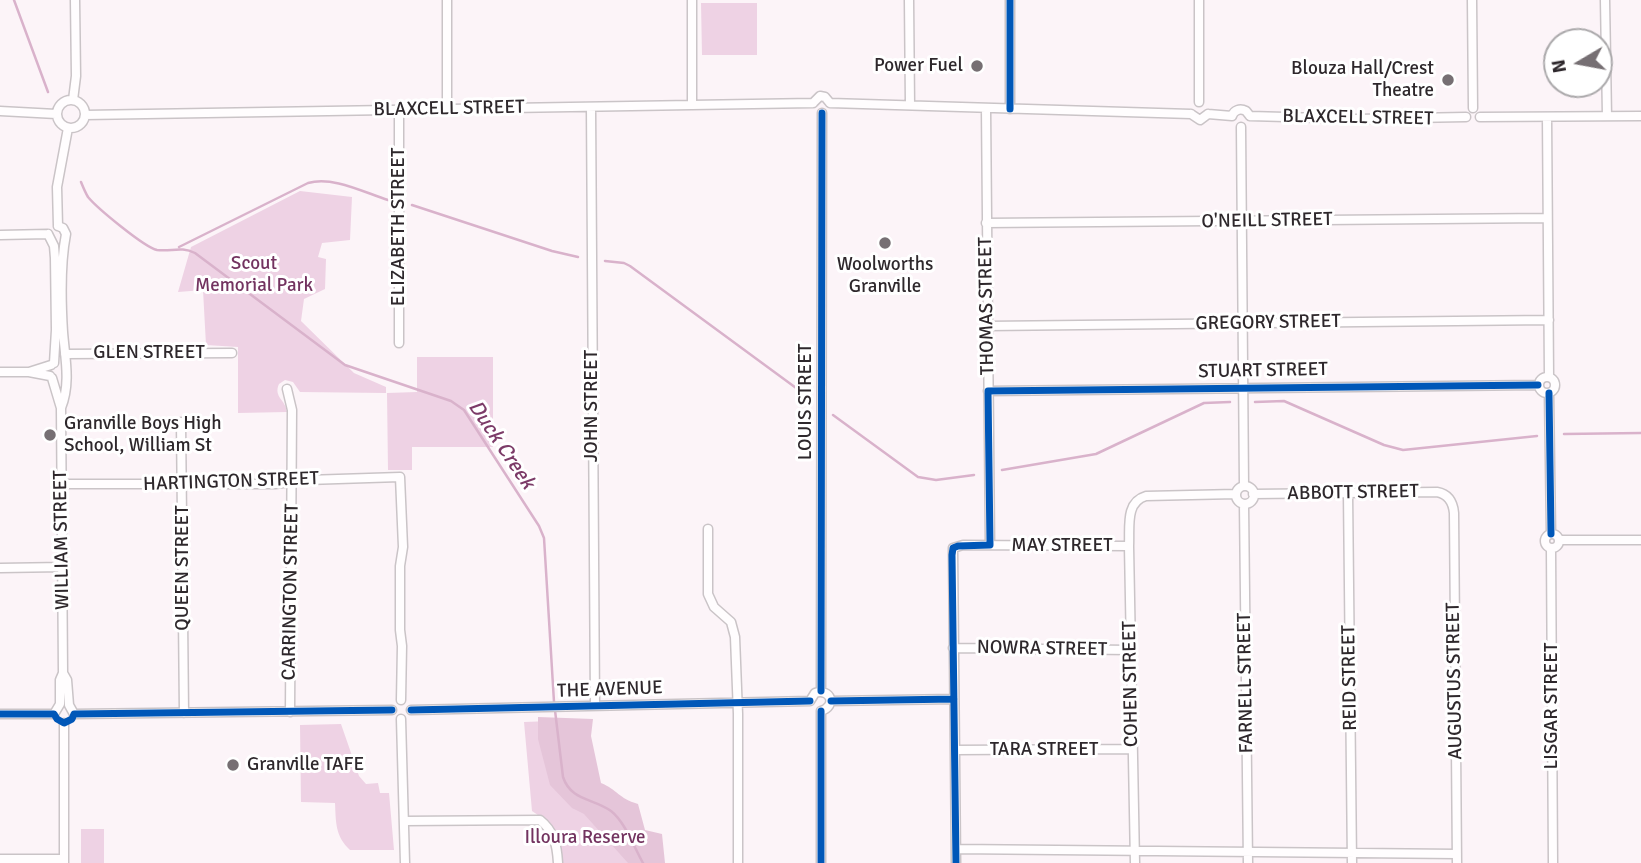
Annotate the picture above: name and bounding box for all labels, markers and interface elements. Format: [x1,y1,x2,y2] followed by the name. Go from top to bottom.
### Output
[1543,28,1613,98] north arrow
[874,55,963,77] place label: Power Fuel
[969,58,985,74] marker: Power Fuel
[1291,58,1434,102] place label: Blouza Hall/Crest Theatre
[1546,58,1572,75] text: N
[1440,72,1456,88] marker: Blouza Hall/Crest Theatre
[373,96,525,122] street label: BLAXCELL STREET
[1282,105,1434,131] street label: BLAXCELL STREET
[388,148,410,306] street label: ELIZABETH STREET
[1201,208,1333,234] street label: O'NEILL STREET
[877,235,893,251] marker: Woolworths Granville
[974,237,1000,375] street label: THOMAS STREET
[195,253,313,297] park label: Scout Memorial Park
[837,254,933,298] place label: Woolworths Granville
[1195,310,1341,336] street label: GREGORY STREET
[93,342,205,364] street label: GLEN STREET
[795,344,817,460] street label: LOUIS STREET
[581,350,603,462] street label: JOHN STREET
[1198,358,1328,384] street label: STUART STREET
[462,396,540,494] water label: Duck Creek
[64,413,222,457] place label: Granville Boys High School, William St
[42,427,58,443] marker: Granville Boys High School, William St
[143,468,319,496] street label: HARTINGTON STREET
[49,470,75,610] street label: WILLIAM STREET
[1287,480,1419,506] street label: ABBOTT STREET
[278,503,304,681] street label: CARRINGTON STREET
[172,505,194,631] street label: QUEEN STREET
[1011,535,1113,557] street label: MAY STREET
[1442,602,1468,760] street label: AUGUSTUS STREET
[1233,612,1259,754] street label: FARNELL STREET
[1119,621,1143,747] street label: COHEN STREET
[1338,625,1362,731] street label: REID STREET
[977,636,1107,662] street label: NOWRA STREET
[1541,643,1563,769] street label: LISGAR STREET
[557,677,663,703] street label: THE AVENUE
[990,739,1098,761] street label: TARA STREET
[247,754,364,776] place label: Granville TAFE
[225,757,241,773] marker: Granville TAFE
[524,827,646,849] park label: Illoura Reserve

